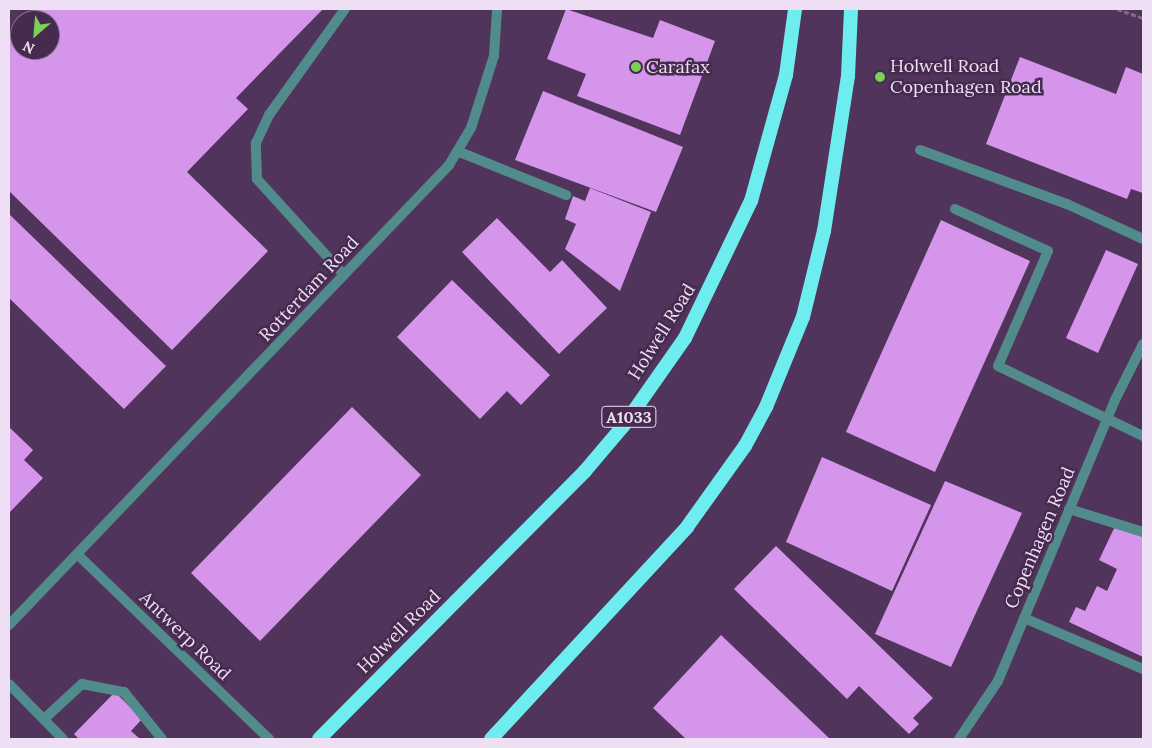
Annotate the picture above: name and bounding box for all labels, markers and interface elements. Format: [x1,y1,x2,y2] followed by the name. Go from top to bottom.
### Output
[10,10,60,60] north arrow
[20,37,38,58] text: N
[646,56,710,78] place label: Carafax
[890,56,1042,98] place label: Holwell Road Copenhagen Road
[630,61,642,73] marker: Carafax
[874,71,886,83] marker: Holwell Road Copenhagen Road
[255,232,363,346] street label: Rotterdam Road
[624,280,700,384] street label: Holwell Road
[600,404,658,431] road number: A1033
[1000,464,1080,612] street label: Copenhagen Road
[353,586,445,678] street label: Holwell Road
[135,587,235,685] street label: Antwerp Road

